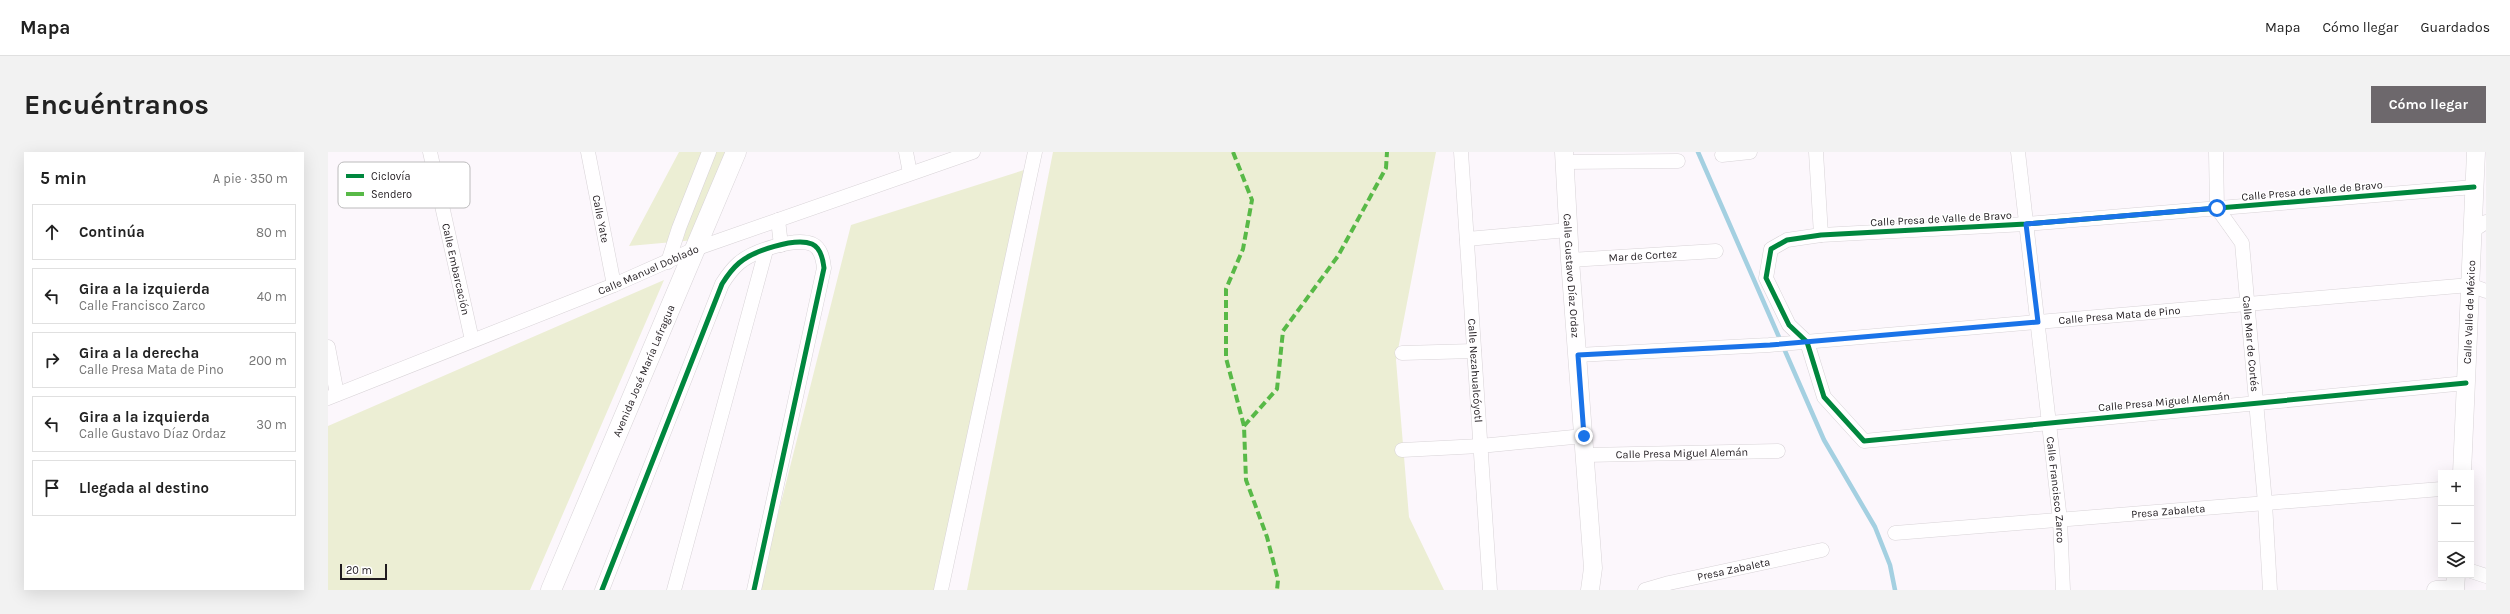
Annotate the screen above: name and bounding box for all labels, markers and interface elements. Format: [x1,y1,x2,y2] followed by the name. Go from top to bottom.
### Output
[20,17,70,39] text: Mapa
[2265,19,2300,36] text: Mapa
[2322,19,2398,36] text: Cómo llegar
[2420,19,2490,36] text: Guardados
[2371,86,2486,123] button: Cómo llegar
[24,88,209,121] text: Encuéntranos
[338,162,470,208] legend
[40,168,87,188] text: 5 min
[371,170,411,183] text: Ciclovía
[213,171,288,186] text: A pie · 350 m
[2241,178,2383,204] street label: Calle Presa de Valle de Bravo
[371,188,412,201] text: Sendero
[590,194,612,244] street label: Calle Yate
[2208,199,2226,217] route start
[1870,209,2012,229] street label: Calle Presa de Valle de Bravo
[1561,213,1582,338] street label: Calle Gustavo Díaz Ordaz
[41,221,63,243] icon: ahead
[440,222,473,316] street label: Calle Embarcación
[79,223,145,241] text: Continúa
[256,225,287,240] text: 80 m
[596,242,700,297] street label: Calle Manuel Doblado
[1608,247,1677,264] street label: Mar de Cortez
[2460,260,2478,364] street label: Calle Valle de México
[79,280,210,298] text: Gira a la izquierda
[41,285,63,307] icon: left
[257,289,287,304] text: 40 m
[2240,295,2262,392] street label: Calle Mar de Cortés
[79,298,205,313] text: Calle Francisco Zarco
[610,303,677,439] street label: Avenida José María Lafragua
[2058,303,2181,327] street label: Calle Presa Mata de Pino
[1466,318,1485,423] street label: Calle Nezahualcóyotl
[79,344,199,362] text: Gira a la derecha
[41,349,63,371] icon: right
[249,353,287,368] text: 200 m
[79,362,224,377] text: Calle Presa Mata de Pino
[2098,390,2230,414] street label: Calle Presa Miguel Alemán
[79,408,210,426] text: Gira a la izquierda
[41,413,63,435] icon: left
[256,417,287,432] text: 30 m
[79,426,226,441] text: Calle Gustavo Díaz Ordaz
[1575,427,1593,445] route end
[2044,436,2067,543] street label: Calle Francisco Zarco
[1616,445,1748,461] street label: Calle Presa Miguel Alemán
[2438,470,2474,578] map controls
[2438,470,2474,506] button: +
[41,477,63,499] icon: arrive
[79,479,209,497] text: Llegada al destino
[2131,502,2206,520] street label: Presa Zabaleta
[2438,506,2474,542] button: −
[2438,542,2474,578] button: layers
[1696,555,1771,583] street label: Presa Zabaleta
[340,562,387,581] scale bar
[346,564,372,577] text: 20 m

